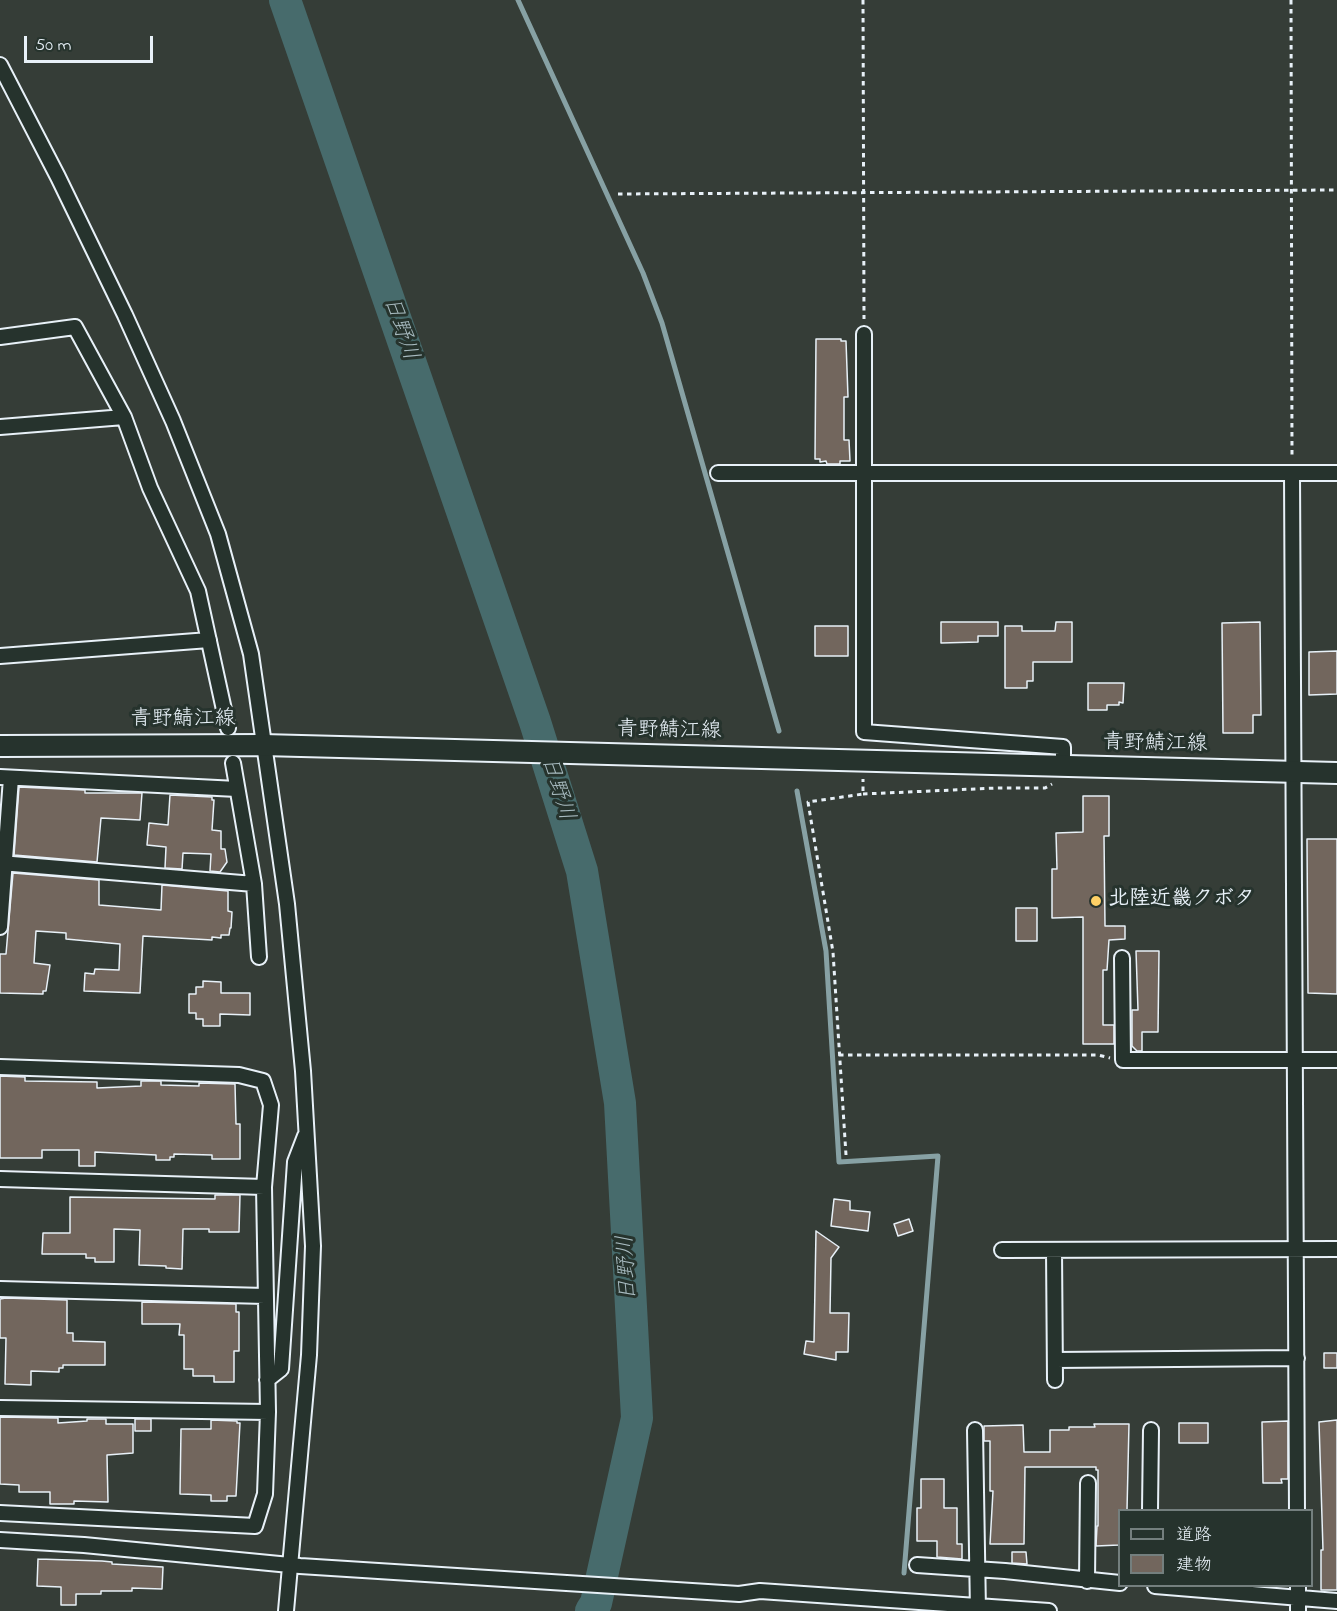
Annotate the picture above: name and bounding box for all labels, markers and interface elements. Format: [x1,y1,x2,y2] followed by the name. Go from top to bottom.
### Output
[27,24,156,62] scale bar
[35,33,72,59] text: 50 m
[376,294,422,364] water label: 日野川
[131,708,235,734] street label: 青野鯖江線
[616,718,722,746] street label: 青野鯖江線
[1102,731,1208,759] street label: 青野鯖江線
[534,754,578,824] water label: 日野川
[1108,888,1255,914] place label: 北陸近畿クボタ
[1089,894,1103,908] marker: 北陸近畿クボタ
[614,1234,644,1302] water label: 日野川
[1118,1509,1313,1587] legend
[1176,1523,1212,1549] text: 道路
[1176,1553,1212,1579] text: 建物

